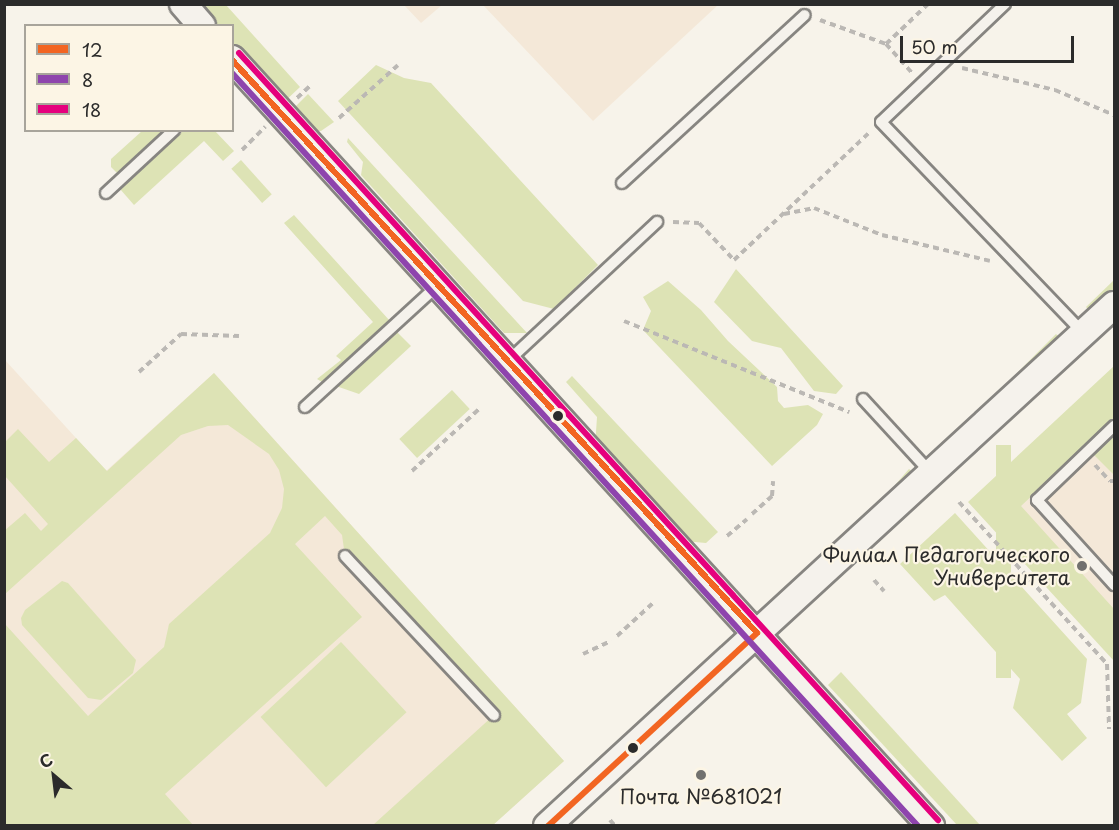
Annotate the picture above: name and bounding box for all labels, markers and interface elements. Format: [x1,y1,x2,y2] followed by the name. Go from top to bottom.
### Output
[24,24,234,132] legend
[903,24,1077,62] scale bar
[911,33,958,60] text: 50 m
[82,36,103,63] text: 12
[82,66,93,93] text: 8
[82,96,101,123] text: 18
[552,410,564,422] unlabelled marker
[824,542,1070,589] place label: Филиал Педагогического Университета
[1075,559,1089,573] marker: Филиал Педагогического Университета
[627,742,639,754] unlabelled marker
[24,746,84,806] north arrow
[35,747,56,774] text: С
[694,768,708,782] marker: Почта №681021
[619,784,783,808] place label: Почта №681021

